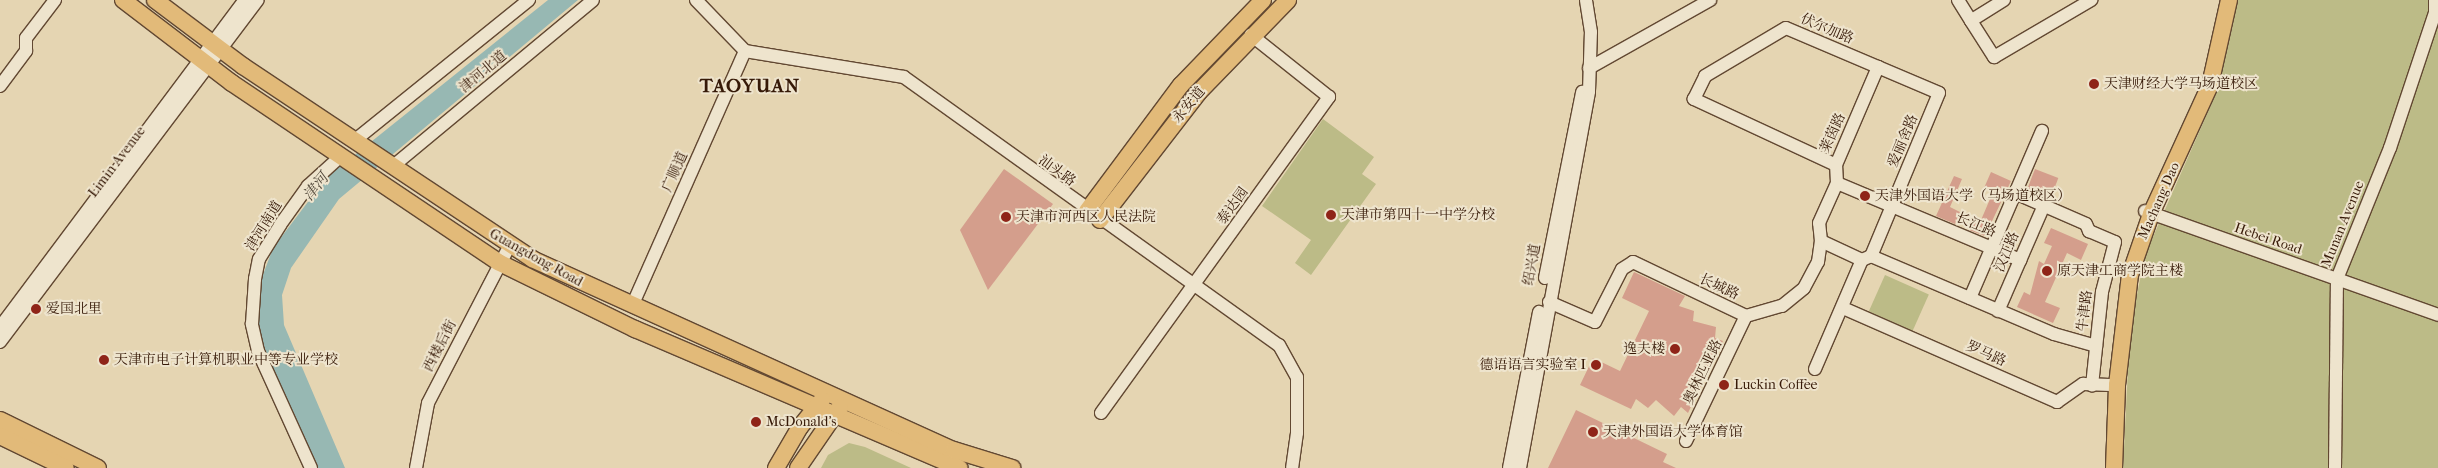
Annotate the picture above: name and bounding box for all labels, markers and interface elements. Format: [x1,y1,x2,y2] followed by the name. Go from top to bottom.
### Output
[1798,10,1856,48] street label: 伏尔加路
[456,48,510,96] street label: 津河北道
[699,76,801,98] district label: TAOYUAN
[2104,76,2258,92] place label: 天津财经大学马场道校区
[2088,78,2100,90] marker: 天津财经大学马场道校区
[1169,84,1209,126] street label: 永安道
[1817,110,1849,156] street label: 莱茵路
[1884,112,1922,170] street label: 爱丽舍路
[85,123,149,201] street label: Limin Avenue
[659,149,691,195] street label: 广顺道
[1035,152,1079,190] street label: 汕头路
[2135,160,2183,242] street label: Machang Dao
[300,170,332,204] water label: 津河
[2318,178,2368,270] street label: Munan Avenue
[1214,184,1252,228] street label: 泰达园
[1875,188,2071,204] place label: 天津外国语大学（马场道校区）
[1859,190,1871,202] marker: 天津外国语大学（马场道校区）
[242,198,286,254] street label: 津河南道
[1341,207,1495,223] place label: 天津市第四十一中学分校
[1016,209,1156,225] place label: 天津市河西区人民法院
[1325,209,1337,221] marker: 天津市第四十一中学分校
[1953,209,1999,241] street label: 长江路
[1000,211,1012,223] marker: 天津市河西区人民法院
[2232,220,2304,258] street label: Hebei Road
[486,225,586,291] street label: Guangdong Road
[1991,229,2023,275] street label: 汉江路
[1520,243,1544,287] street label: 绍兴道
[2057,263,2183,279] place label: 原天津工商学院主楼
[2041,265,2053,277] marker: 原天津工商学院主楼
[1696,271,1742,303] street label: 长城路
[2074,289,2096,333] street label: 牛津路
[46,301,102,317] place label: 爱国北里
[30,303,42,315] marker: 爱国北里
[420,317,460,375] street label: 西楼后街
[1680,337,1726,407] street label: 奥林匹亚路
[1963,338,2009,370] street label: 罗马路
[1623,341,1665,357] place label: 逸夫楼
[1669,343,1681,355] marker: 逸夫楼
[114,352,338,368] place label: 天津市电子计算机职业中等专业学校
[98,354,110,366] marker: 天津市电子计算机职业中等专业学校
[1480,357,1586,373] place label: 德语语言实验室 I
[1590,359,1602,371] marker: 德语语言实验室 I
[1734,377,1818,393] place label: Luckin Coffee
[1718,379,1730,391] marker: Luckin Coffee
[766,414,837,430] place label: McDonald's
[750,416,762,428] marker: McDonald's
[1603,424,1743,440] place label: 天津外国语大学体育馆
[1587,426,1599,438] marker: 天津外国语大学体育馆

